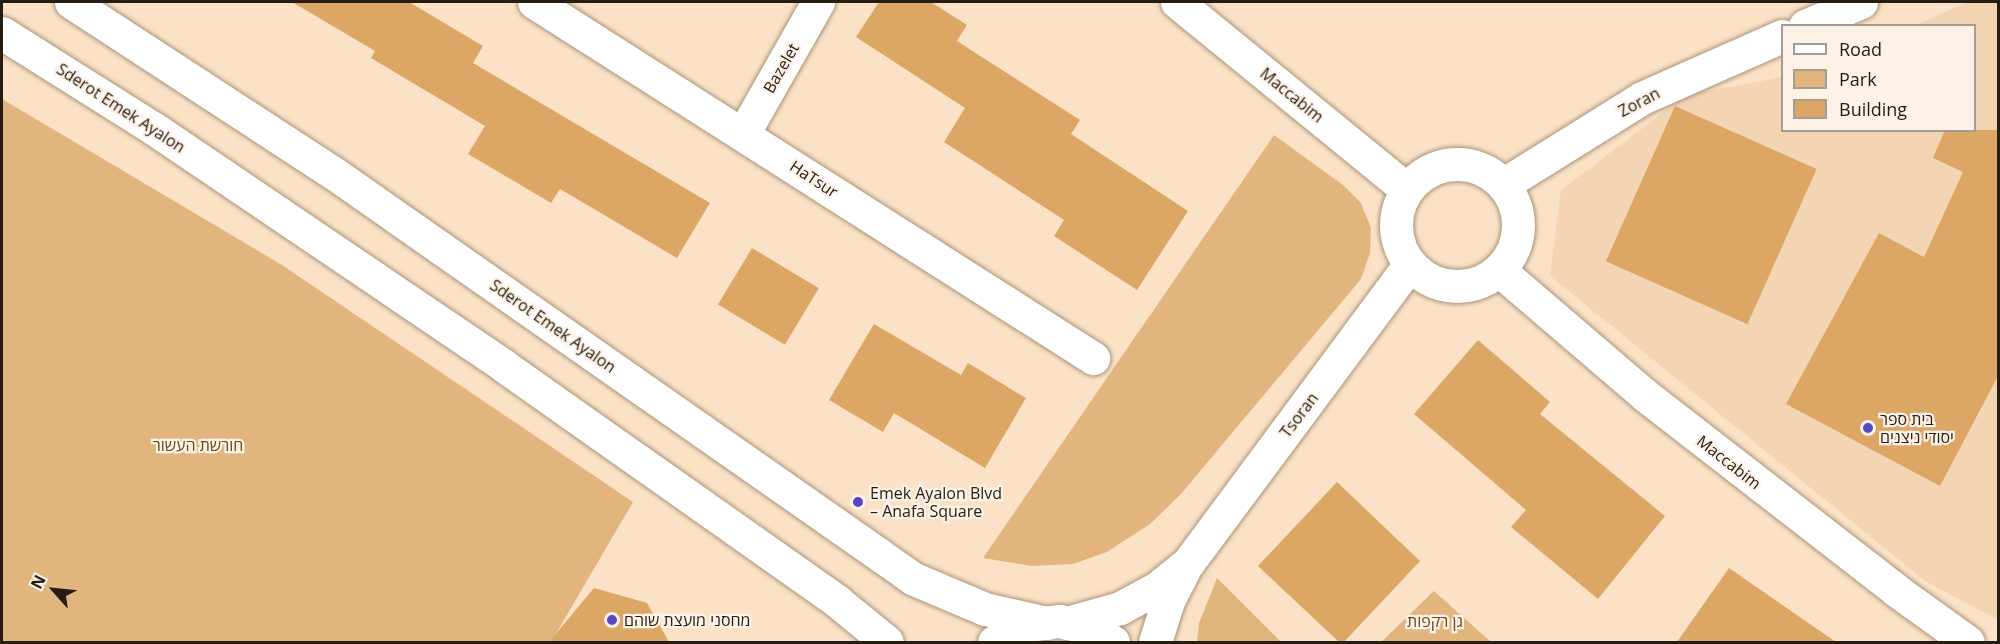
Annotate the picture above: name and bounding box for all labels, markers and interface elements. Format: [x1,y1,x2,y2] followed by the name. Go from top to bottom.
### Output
[1781,24,1976,132] legend
[1839,37,1882,61] text: Road
[759,40,803,96] street label: Bazelet
[53,59,189,157] street label: Sderot Emek Ayalon
[1256,64,1328,126] street label: Maccabim
[1839,67,1877,91] text: Park
[1615,83,1663,121] street label: Zoran
[1839,97,1907,121] text: Building
[786,156,842,202] street label: HaTsur
[486,275,620,377] street label: Sderot Emek Ayalon
[1276,389,1322,441] street label: Tsoran
[1880,409,1954,447] place label: בית ספר יסודי ניצנים
[1861,421,1875,435] marker: בית ספר יסודי ניצנים
[1693,431,1765,493] street label: Maccabim
[153,435,243,455] park label: חורשת העשור
[870,483,1002,521] place label: Emek Ayalon Blvd – Anafa Square
[851,495,865,509] marker: Emek Ayalon Blvd – Anafa Square
[24,560,84,620] north arrow
[25,571,51,593] text: N
[624,610,750,630] place label: מחסני מועצת שוהם
[1407,611,1463,631] park label: גן רקפות
[605,613,619,627] marker: מחסני מועצת שוהם

